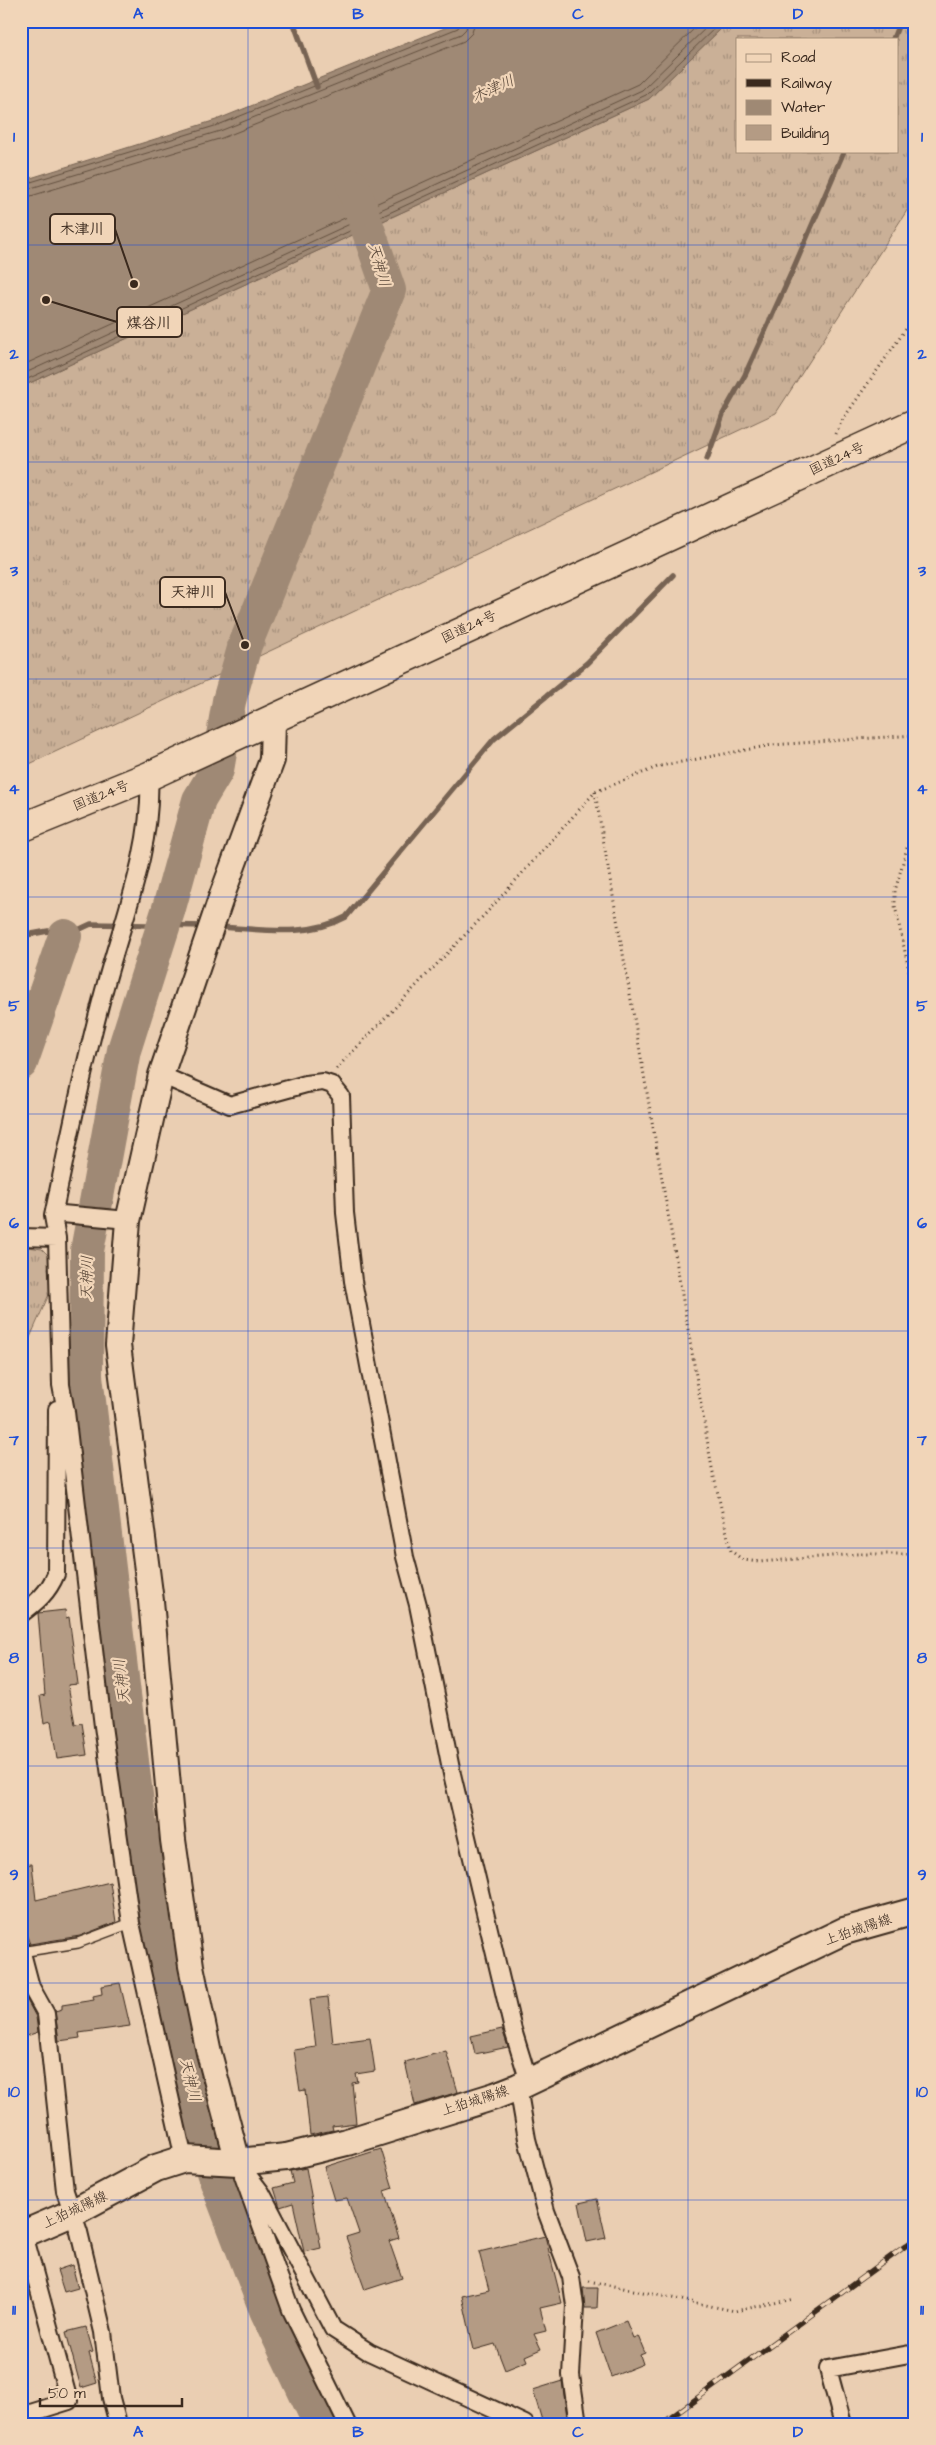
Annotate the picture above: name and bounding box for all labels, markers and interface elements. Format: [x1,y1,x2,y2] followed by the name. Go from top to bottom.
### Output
[133,3,144,25] text: A
[352,3,364,25] text: B
[572,3,584,25] text: C
[793,3,804,25] text: D
[736,38,898,152] legend
[781,47,816,68] text: Road
[468,70,518,108] water label: 木津川
[781,73,832,95] text: Railway
[781,97,825,118] text: Water
[781,123,829,145] text: Building
[13,126,16,148] text: 1
[921,126,924,148] text: 1
[50,214,115,244] callout: 木津川
[59,219,105,240] text: 木津川
[363,240,395,290] water label: 天神川
[117,307,182,337] callout: 煤谷川
[126,313,172,334] text: 煤谷川
[8,343,19,365] text: 2
[916,343,927,365] text: 2
[806,437,868,481] street label: 国道24号
[9,560,19,582] text: 3
[917,560,927,582] text: 3
[160,577,225,607] callout: 天神川
[170,582,216,603] text: 天神川
[438,605,500,649] street label: 国道24号
[70,776,132,816] street label: 国道24号
[9,778,20,800] text: 4
[917,778,928,800] text: 4
[8,995,20,1017] text: 5
[916,995,928,1017] text: 5
[9,1212,19,1234] text: 6
[917,1212,927,1234] text: 6
[76,1255,98,1301] water label: 天神川
[8,1429,19,1451] text: 7
[916,1429,927,1451] text: 7
[9,1647,20,1669] text: 8
[917,1647,928,1669] text: 8
[109,1657,135,1705] water label: 天神川
[9,1864,19,1886] text: 9
[917,1864,927,1886] text: 9
[822,1909,894,1951] street label: 上狛城陽線
[174,2056,206,2104] water label: 天神川
[8,2081,20,2103] text: 10
[439,2081,511,2121] street label: 上狛城陽線
[916,2081,928,2103] text: 10
[39,2186,111,2234] street label: 上狛城陽線
[12,2299,17,2321] text: 11
[920,2299,925,2321] text: 11
[40,2375,182,2407] scale bar
[48,2383,86,2404] text: 50 m
[133,2421,144,2443] text: A
[352,2421,364,2443] text: B
[572,2421,584,2443] text: C
[793,2421,804,2443] text: D

